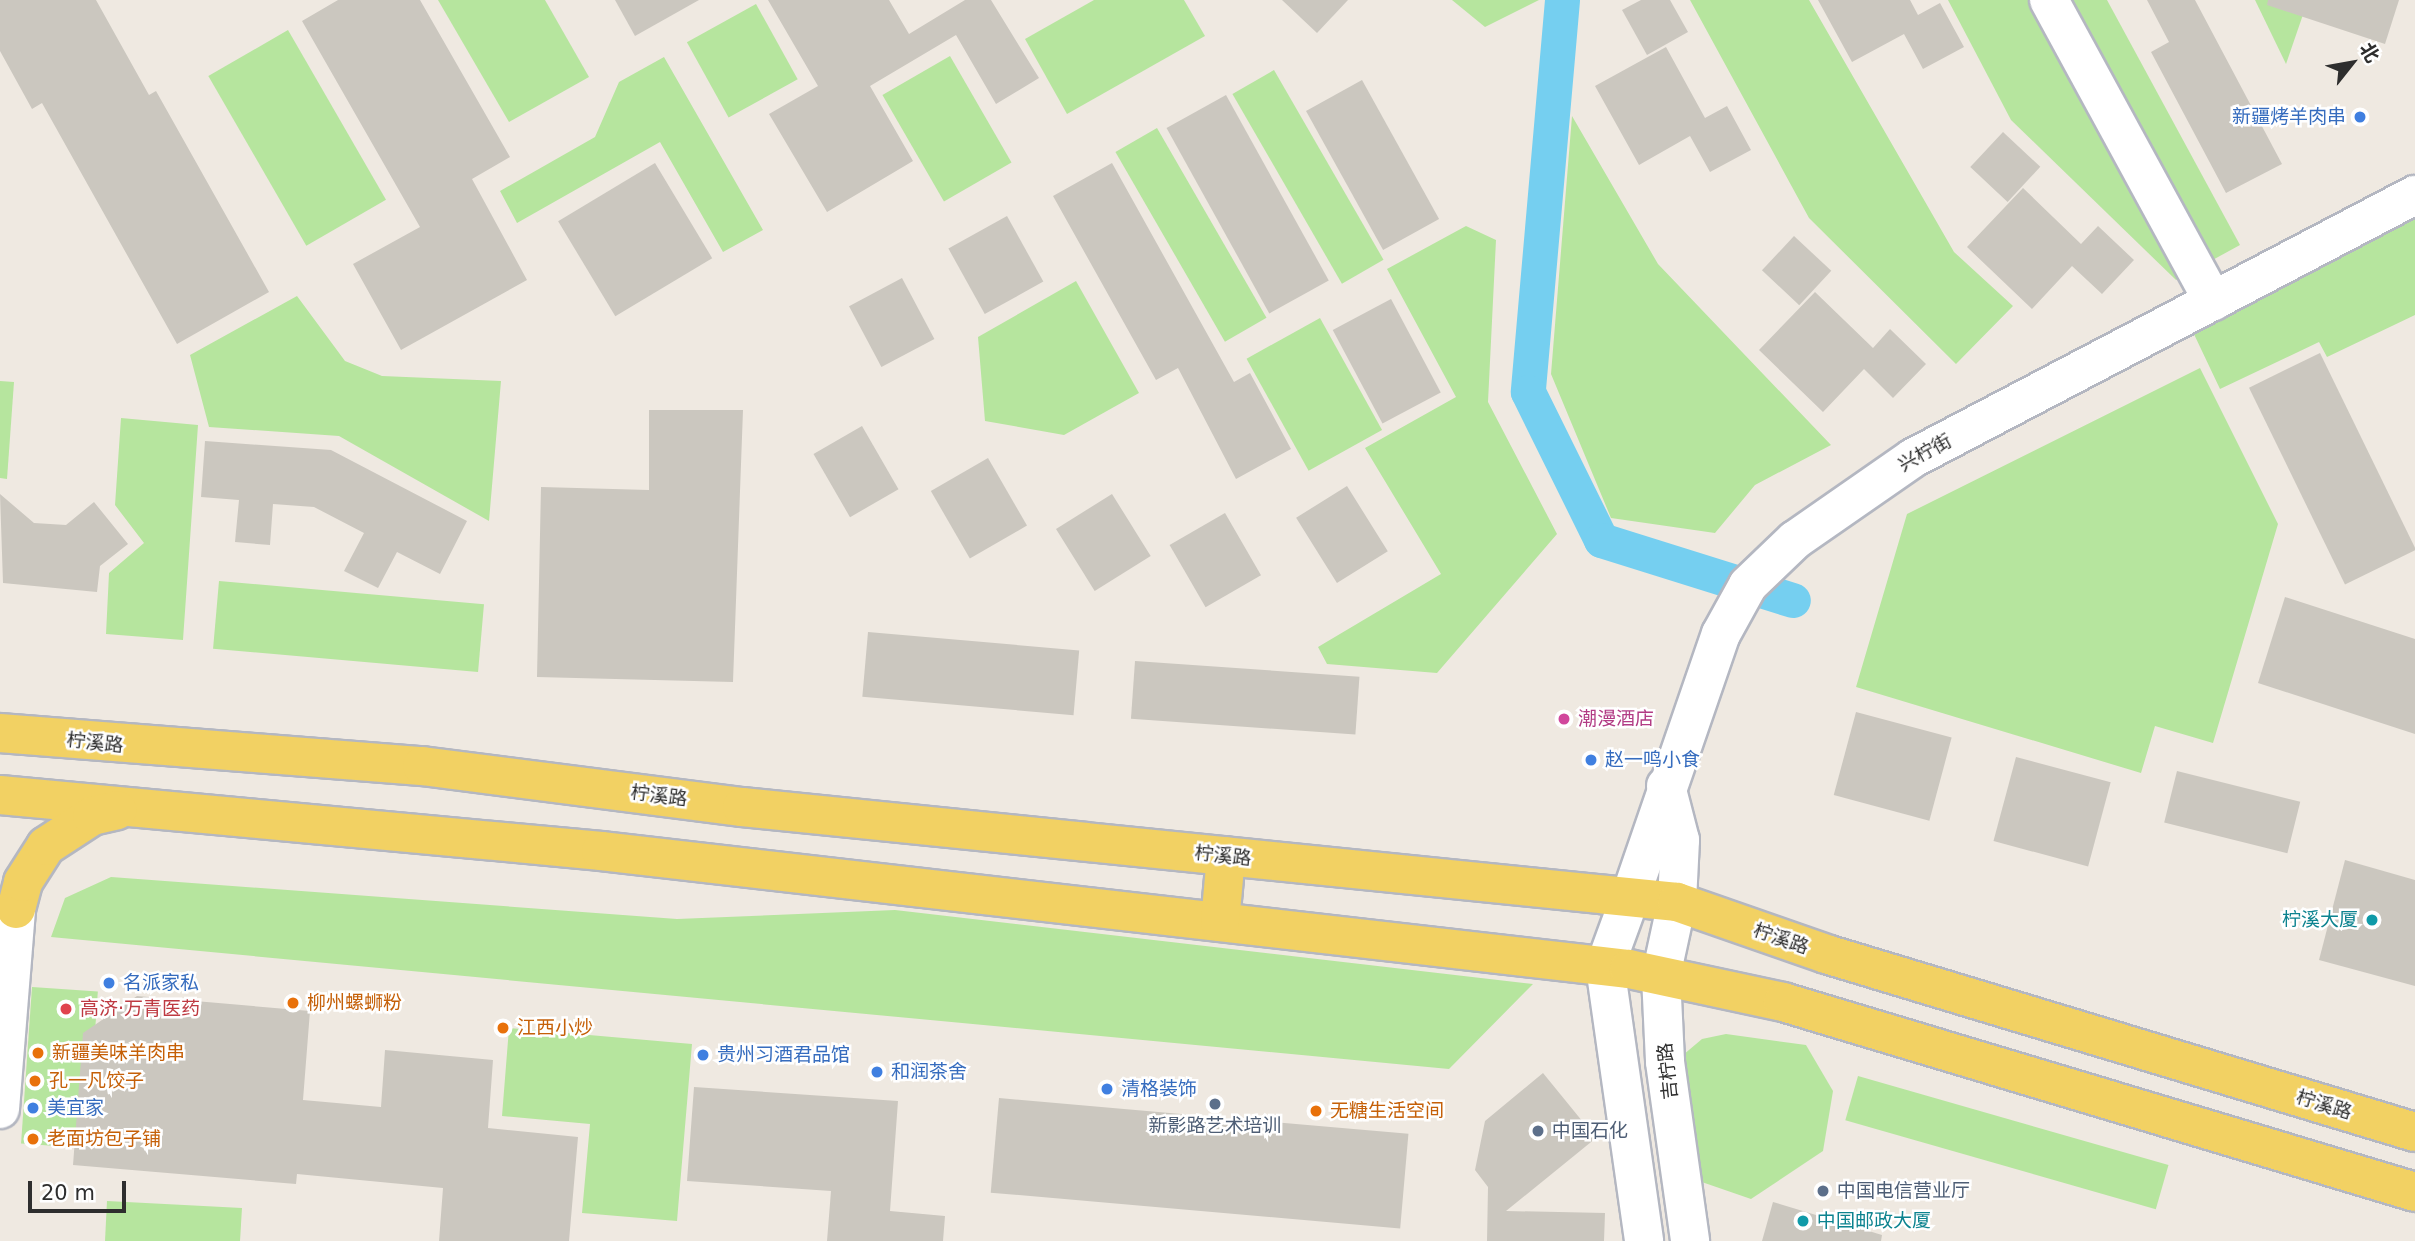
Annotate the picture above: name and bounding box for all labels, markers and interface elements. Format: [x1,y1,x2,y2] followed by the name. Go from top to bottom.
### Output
[2317,28,2387,98] north arrow
[2356,38,2384,66] text: 北
[2232,106,2346,128] place label: 新疆烤羊肉串
[2352,109,2368,125] marker: 新疆烤羊肉串
[1895,429,1955,477] street label: 兴柠街
[1578,708,1654,730] place label: 潮漫酒店
[1556,711,1572,727] marker: 潮漫酒店
[65,729,125,757] street label: 柠溪路
[1605,749,1700,771] place label: 赵一鸣小食
[1583,752,1599,768] marker: 赵一鸣小食
[629,781,689,811] street label: 柠溪路
[1193,842,1253,870] street label: 柠溪路
[2282,909,2358,931] place label: 柠溪大厦
[2364,912,2380,928] marker: 柠溪大厦
[1750,919,1812,959] street label: 柠溪路
[123,972,199,994] place label: 名派家私
[101,975,117,991] marker: 名派家私
[307,992,402,1014] place label: 柳州螺蛳粉
[285,995,301,1011] marker: 柳州螺蛳粉
[80,998,200,1020] place label: 高济·万青医药
[58,1001,74,1017] marker: 高济·万青医药
[517,1017,593,1039] place label: 江西小炒
[495,1020,511,1036] marker: 江西小炒
[1654,1041,1682,1101] street label: 吉柠路
[52,1042,185,1064] place label: 新疆美味羊肉串
[717,1044,850,1066] place label: 贵州习酒君品馆
[30,1045,46,1061] marker: 新疆美味羊肉串
[695,1047,711,1063] marker: 贵州习酒君品馆
[891,1061,967,1083] place label: 和润茶舍
[869,1064,885,1080] marker: 和润茶舍
[49,1070,144,1092] place label: 孔一凡饺子
[27,1073,43,1089] marker: 孔一凡饺子
[1121,1078,1197,1100] place label: 清格装饰
[1099,1081,1115,1097] marker: 清格装饰
[2293,1086,2355,1124] street label: 柠溪路
[1207,1096,1223,1112] marker: 新影路艺术培训
[47,1097,104,1119] place label: 美宜家
[25,1100,41,1116] marker: 美宜家
[1330,1100,1444,1122] place label: 无糖生活空间
[1308,1103,1324,1119] marker: 无糖生活空间
[1149,1115,1281,1137] place label: 新影路艺术培训
[1552,1120,1628,1142] place label: 中国石化
[1530,1123,1546,1139] marker: 中国石化
[47,1128,161,1150] place label: 老面坊包子铺
[25,1131,41,1147] marker: 老面坊包子铺
[32,1168,130,1212] scale bar
[1837,1180,1970,1202] place label: 中国电信营业厅
[41,1181,95,1205] text: 20 m
[1815,1183,1831,1199] marker: 中国电信营业厅
[1817,1210,1931,1232] place label: 中国邮政大厦
[1795,1213,1811,1229] marker: 中国邮政大厦

